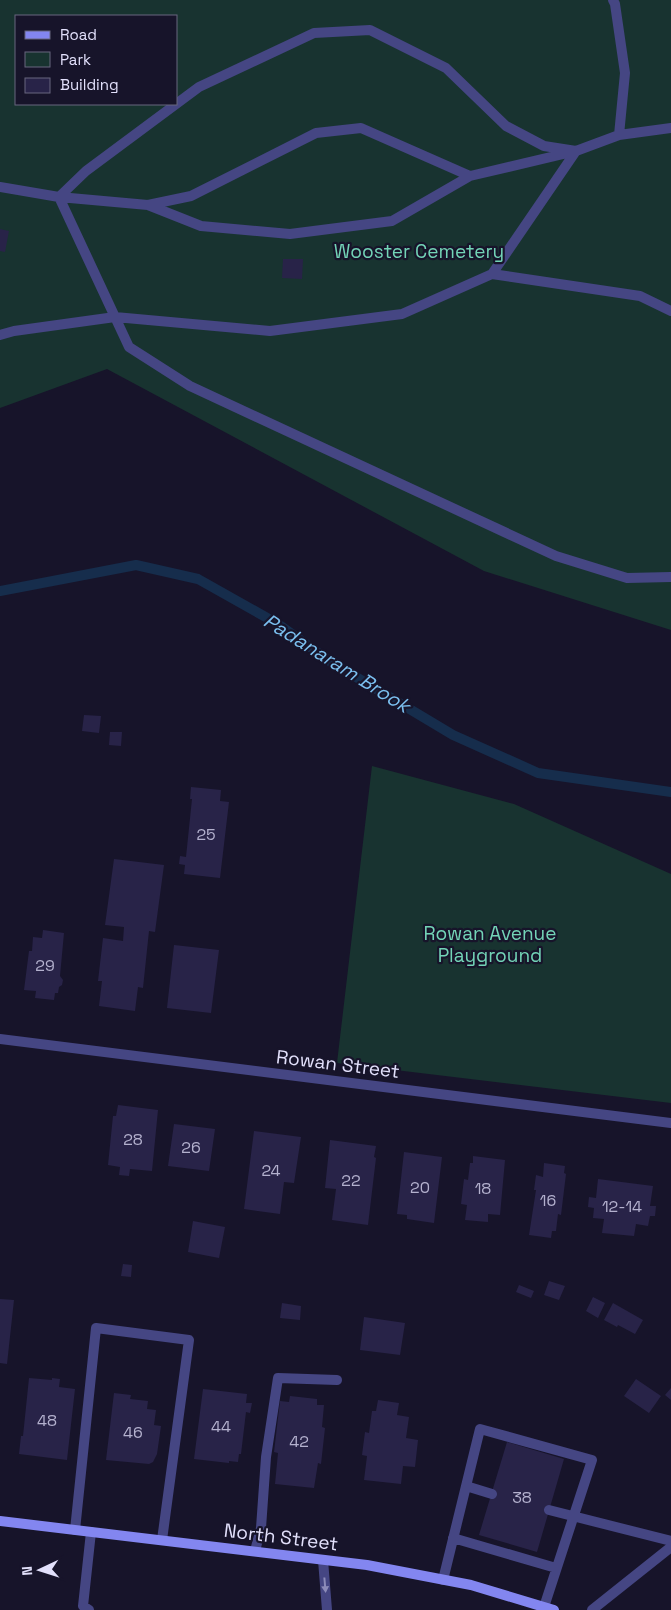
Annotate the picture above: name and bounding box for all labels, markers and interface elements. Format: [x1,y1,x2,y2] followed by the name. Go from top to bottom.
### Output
[15,15,178,105] legend
[60,25,97,44] text: Road
[60,50,91,69] text: Park
[60,75,119,94] text: Building
[334,239,504,264] park label: Wooster Cemetery
[259,607,417,720] water label: Padanaram Brook
[196,824,216,845] house number: 25
[424,921,556,968] park label: Rowan Avenue Playground
[35,955,55,976] house number: 29
[275,1044,401,1084] street label: Rowan Street
[123,1129,143,1150] house number: 28
[181,1137,201,1158] house number: 26
[261,1160,281,1181] house number: 24
[341,1170,361,1191] house number: 22
[410,1177,430,1198] house number: 20
[475,1178,491,1199] house number: 18
[540,1190,556,1211] house number: 16
[602,1196,642,1217] house number: 12-14
[37,1410,57,1431] house number: 48
[211,1416,231,1437] house number: 44
[123,1422,143,1443] house number: 46
[289,1431,309,1452] house number: 42
[512,1487,532,1508] house number: 38
[222,1518,340,1556] street label: North Street
[15,1545,65,1595] north arrow
[18,1566,36,1576] text: N
[321,1577,329,1593] one-way arrow

